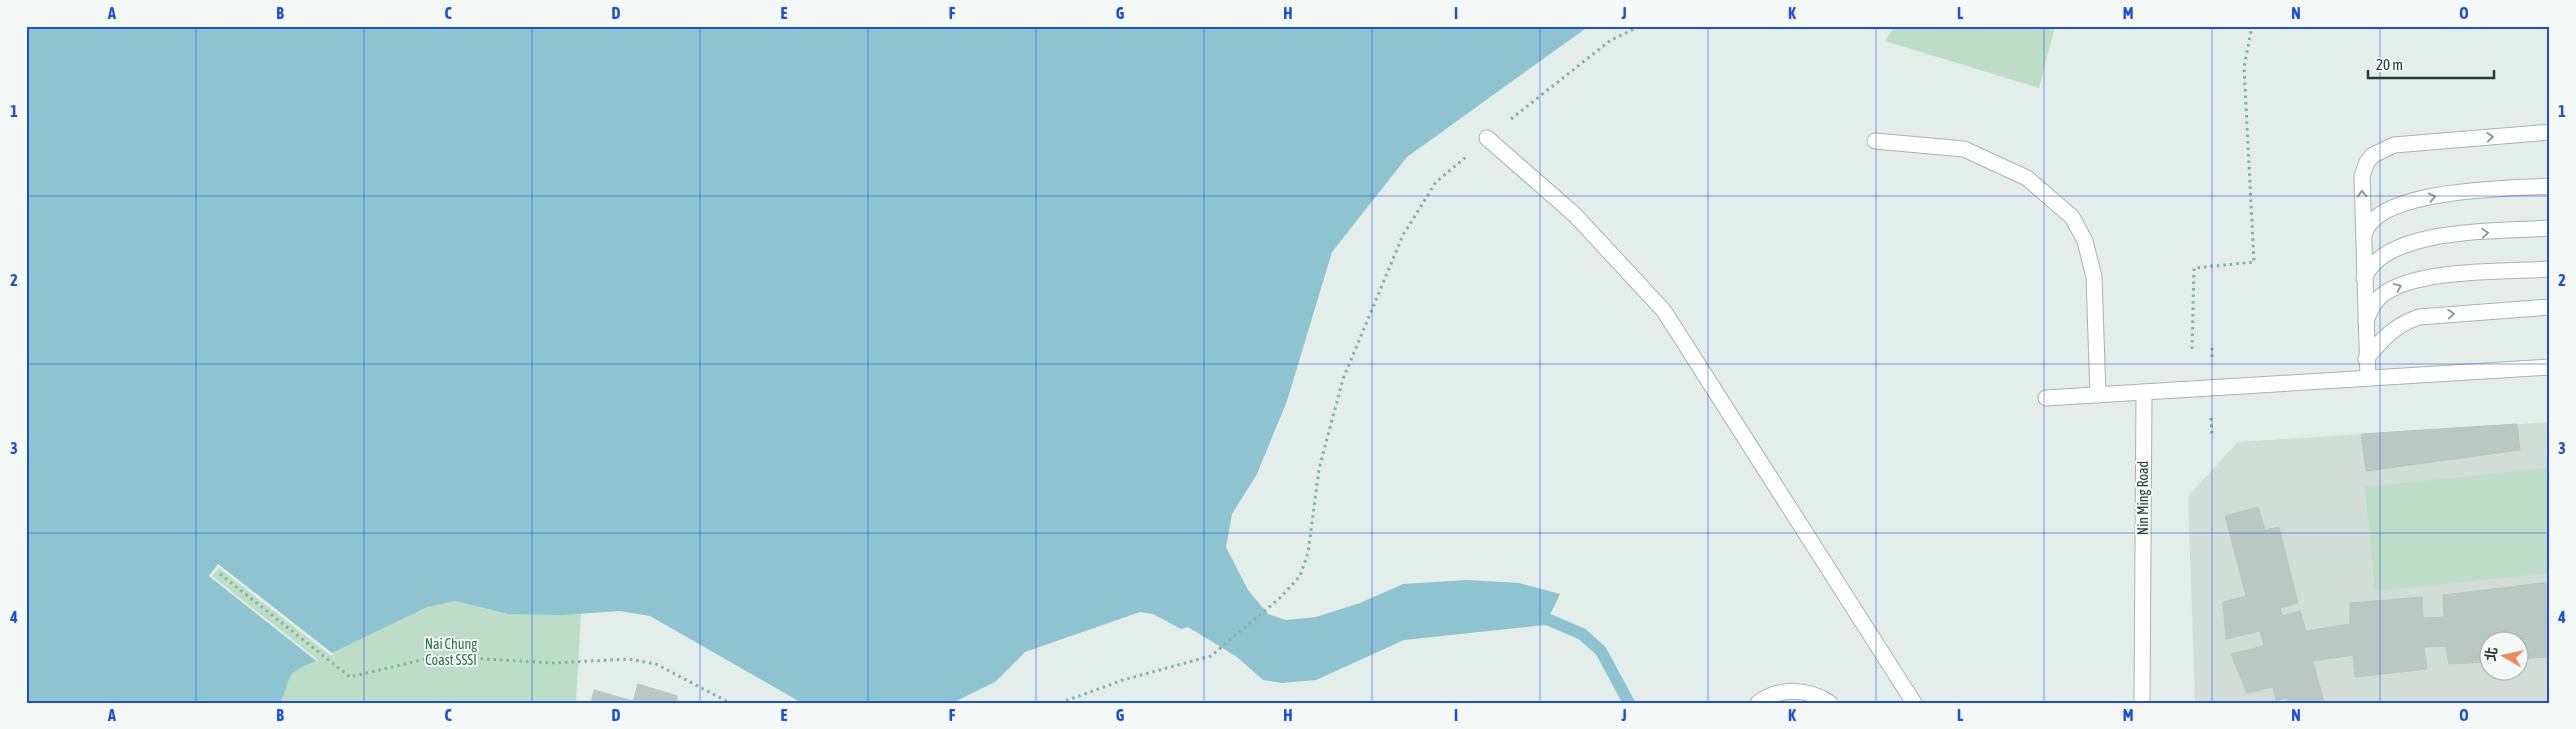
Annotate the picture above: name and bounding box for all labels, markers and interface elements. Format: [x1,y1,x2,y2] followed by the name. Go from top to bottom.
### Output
[107,4,116,22] text: A
[276,4,284,22] text: B
[444,4,452,22] text: C
[612,4,621,22] text: D
[781,4,788,22] text: E
[949,4,956,22] text: F
[1116,4,1125,22] text: G
[1283,4,1293,22] text: H
[1454,4,1458,22] text: I
[1620,4,1627,22] text: J
[1788,4,1796,22] text: K
[1957,4,1964,22] text: L
[2123,4,2133,22] text: M
[2291,4,2301,22] text: N
[2459,4,2469,22] text: O
[2368,48,2495,80] scale bar
[2376,56,2403,73] text: 20 m
[10,102,18,120] text: 1
[2558,102,2566,120] text: 1
[2487,131,2495,142] one-way arrow
[2357,190,2367,198] one-way arrow
[2427,192,2436,203] one-way arrow
[2482,227,2490,238] one-way arrow
[10,271,18,289] text: 2
[2558,271,2566,289] text: 2
[2393,283,2402,293] one-way arrow
[2448,308,2456,319] one-way arrow
[10,439,18,457] text: 3
[2558,439,2566,457] text: 3
[2135,461,2151,535] street label: Nin Ming Road
[9,608,18,626] text: 4
[2557,608,2566,626] text: 4
[2478,632,2528,682] north arrow
[425,636,477,668] park label: Nai Chung Coast SSSI
[2482,646,2500,662] text: 北
[107,706,116,724] text: A
[276,706,284,724] text: B
[444,706,452,724] text: C
[612,706,621,724] text: D
[781,706,788,724] text: E
[949,706,956,724] text: F
[1116,706,1125,724] text: G
[1283,706,1293,724] text: H
[1454,706,1458,724] text: I
[1620,706,1627,724] text: J
[1788,706,1796,724] text: K
[1957,706,1964,724] text: L
[2123,706,2133,724] text: M
[2291,706,2301,724] text: N
[2459,706,2469,724] text: O

